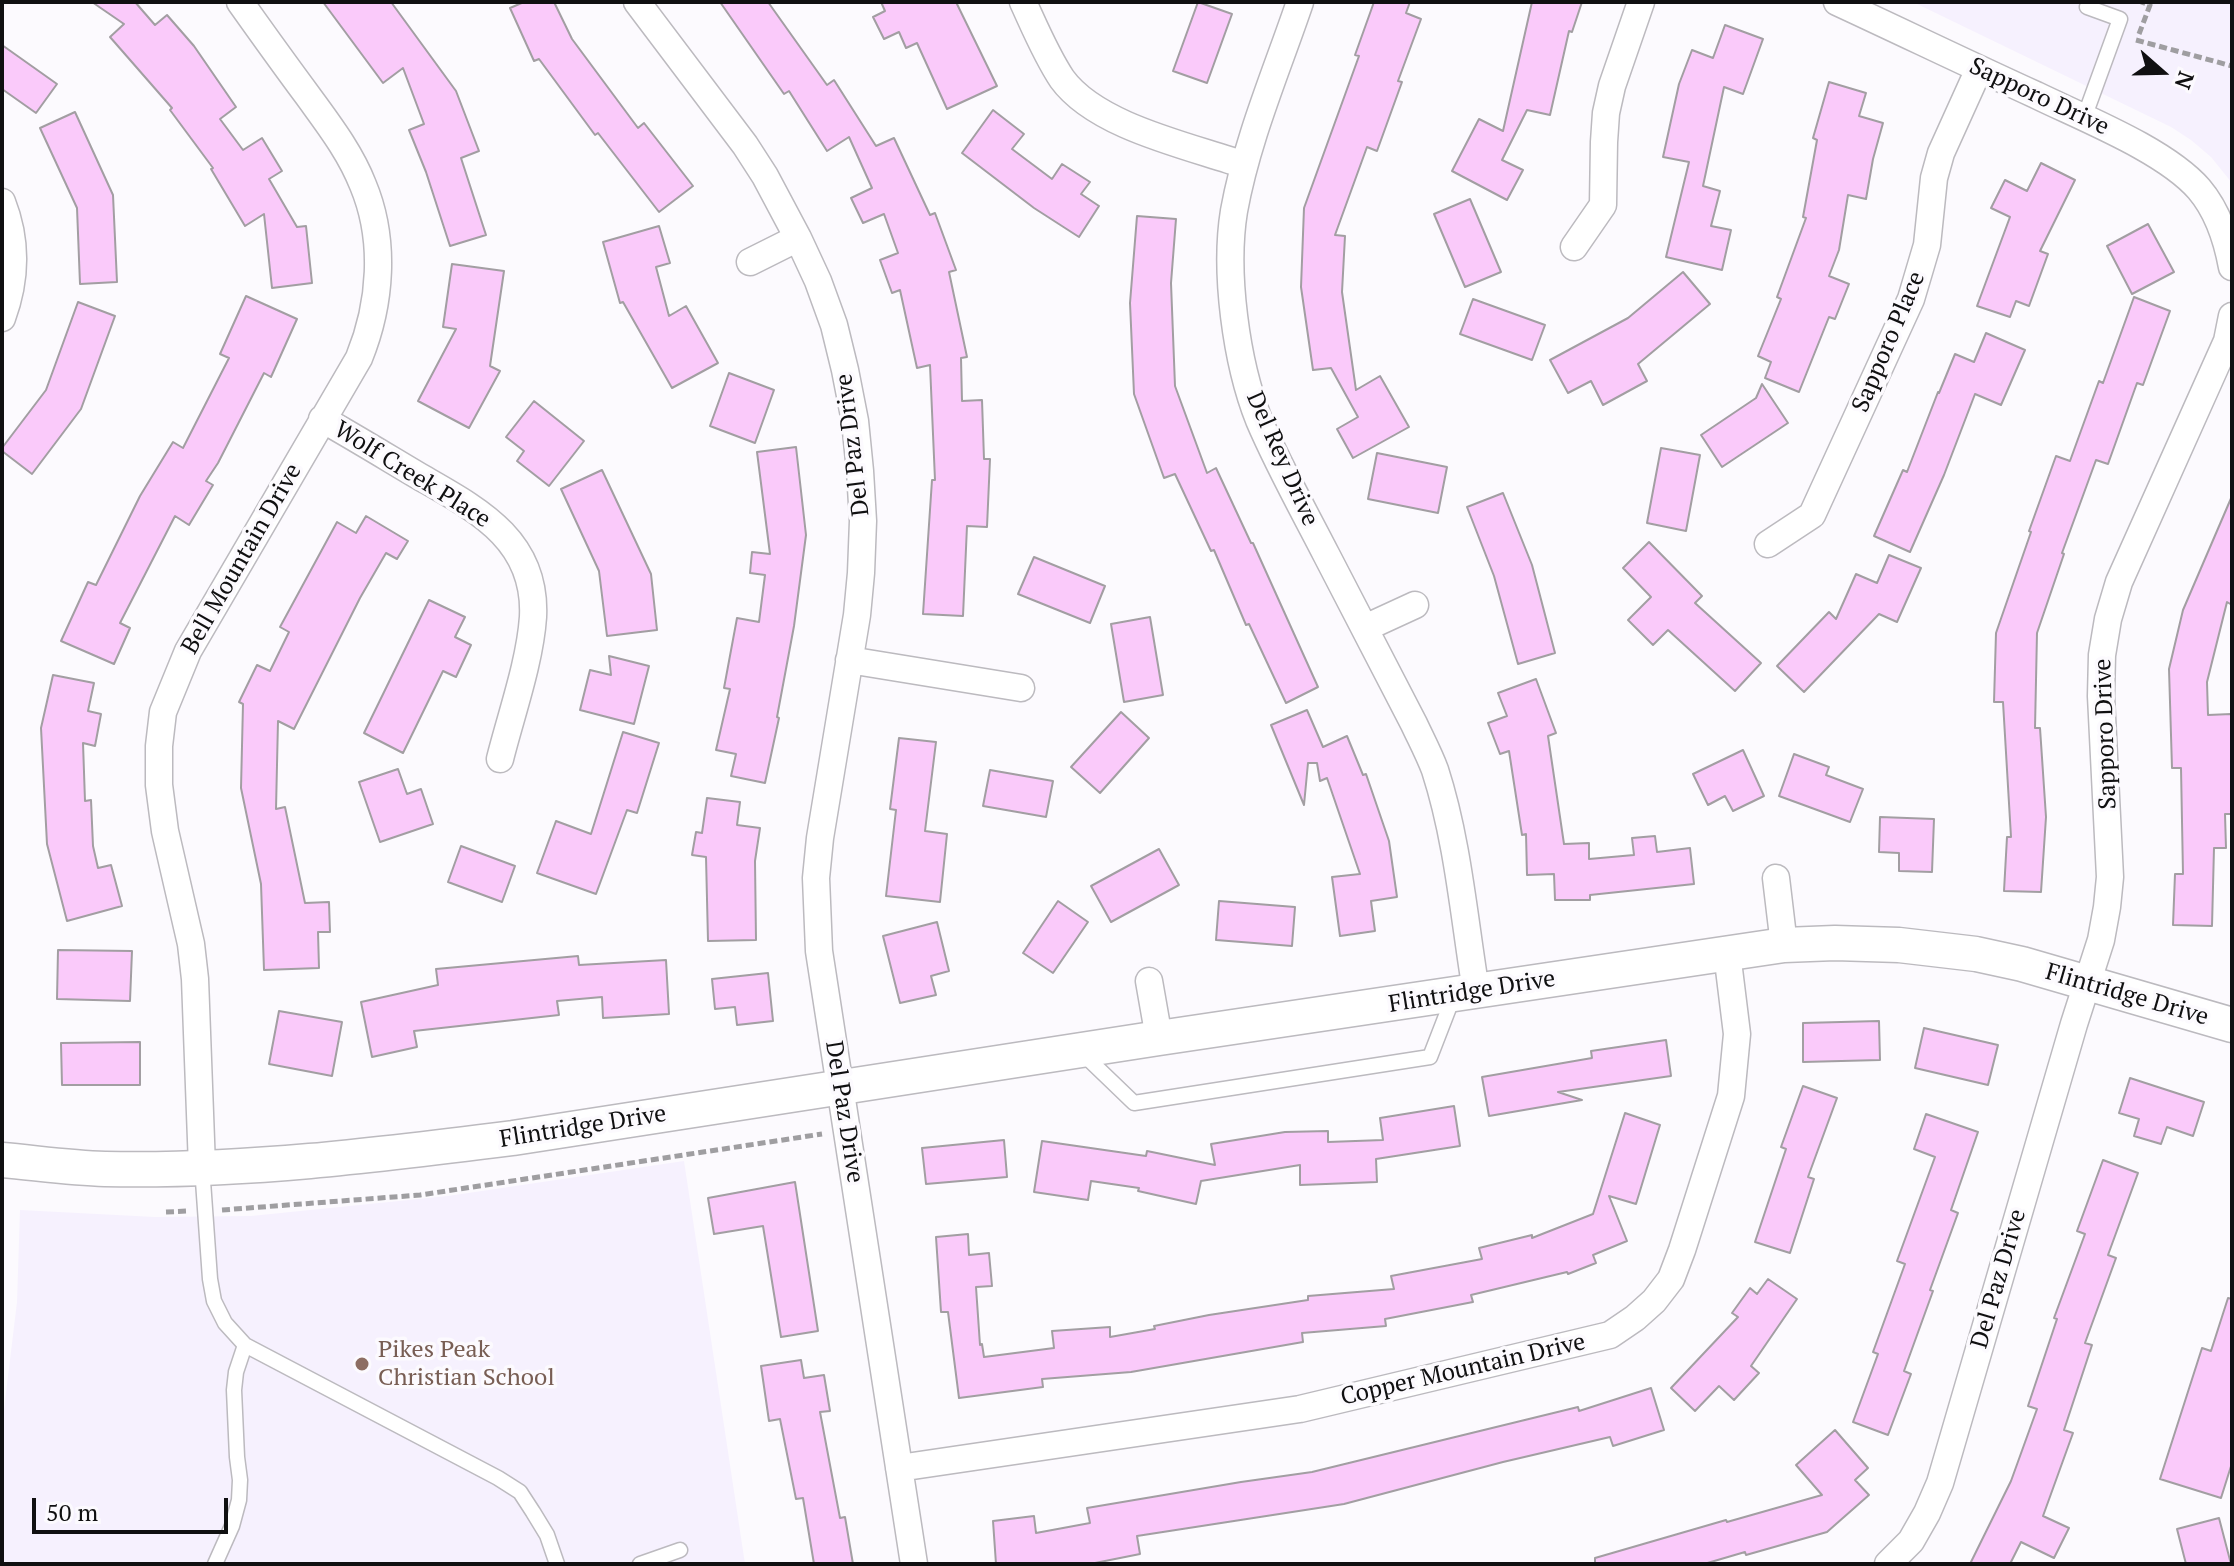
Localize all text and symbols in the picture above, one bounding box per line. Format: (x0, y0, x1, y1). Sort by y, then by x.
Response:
north arrow (2122, 32, 2202, 112)
street label: Sapporo Drive (1964, 52, 2114, 142)
text: N (2169, 68, 2202, 93)
street label: Sapporo Place (1846, 267, 1932, 417)
street label: Del Paz Drive (830, 372, 876, 518)
street label: Del Rey Drive (1240, 387, 1324, 531)
street label: Wolf Creek Place (329, 415, 495, 535)
street label: Bell Mountain Drive (176, 459, 308, 659)
street label: Sapporo Drive (2089, 658, 2123, 810)
street label: Flintridge Drive (2042, 958, 2212, 1032)
street label: Flintridge Drive (1387, 965, 1557, 1019)
street label: Del Paz Drive (819, 1039, 869, 1185)
street label: Flintridge Drive (498, 1100, 668, 1154)
street label: Del Paz Drive (1965, 1206, 2033, 1352)
street label: Copper Mountain Drive (1338, 1328, 1588, 1412)
place label: Pikes Peak Christian School (378, 1336, 555, 1392)
marker: Pikes Peak Christian School (353, 1355, 371, 1373)
scale bar (36, 1482, 232, 1532)
text: 50 m (46, 1496, 98, 1528)

